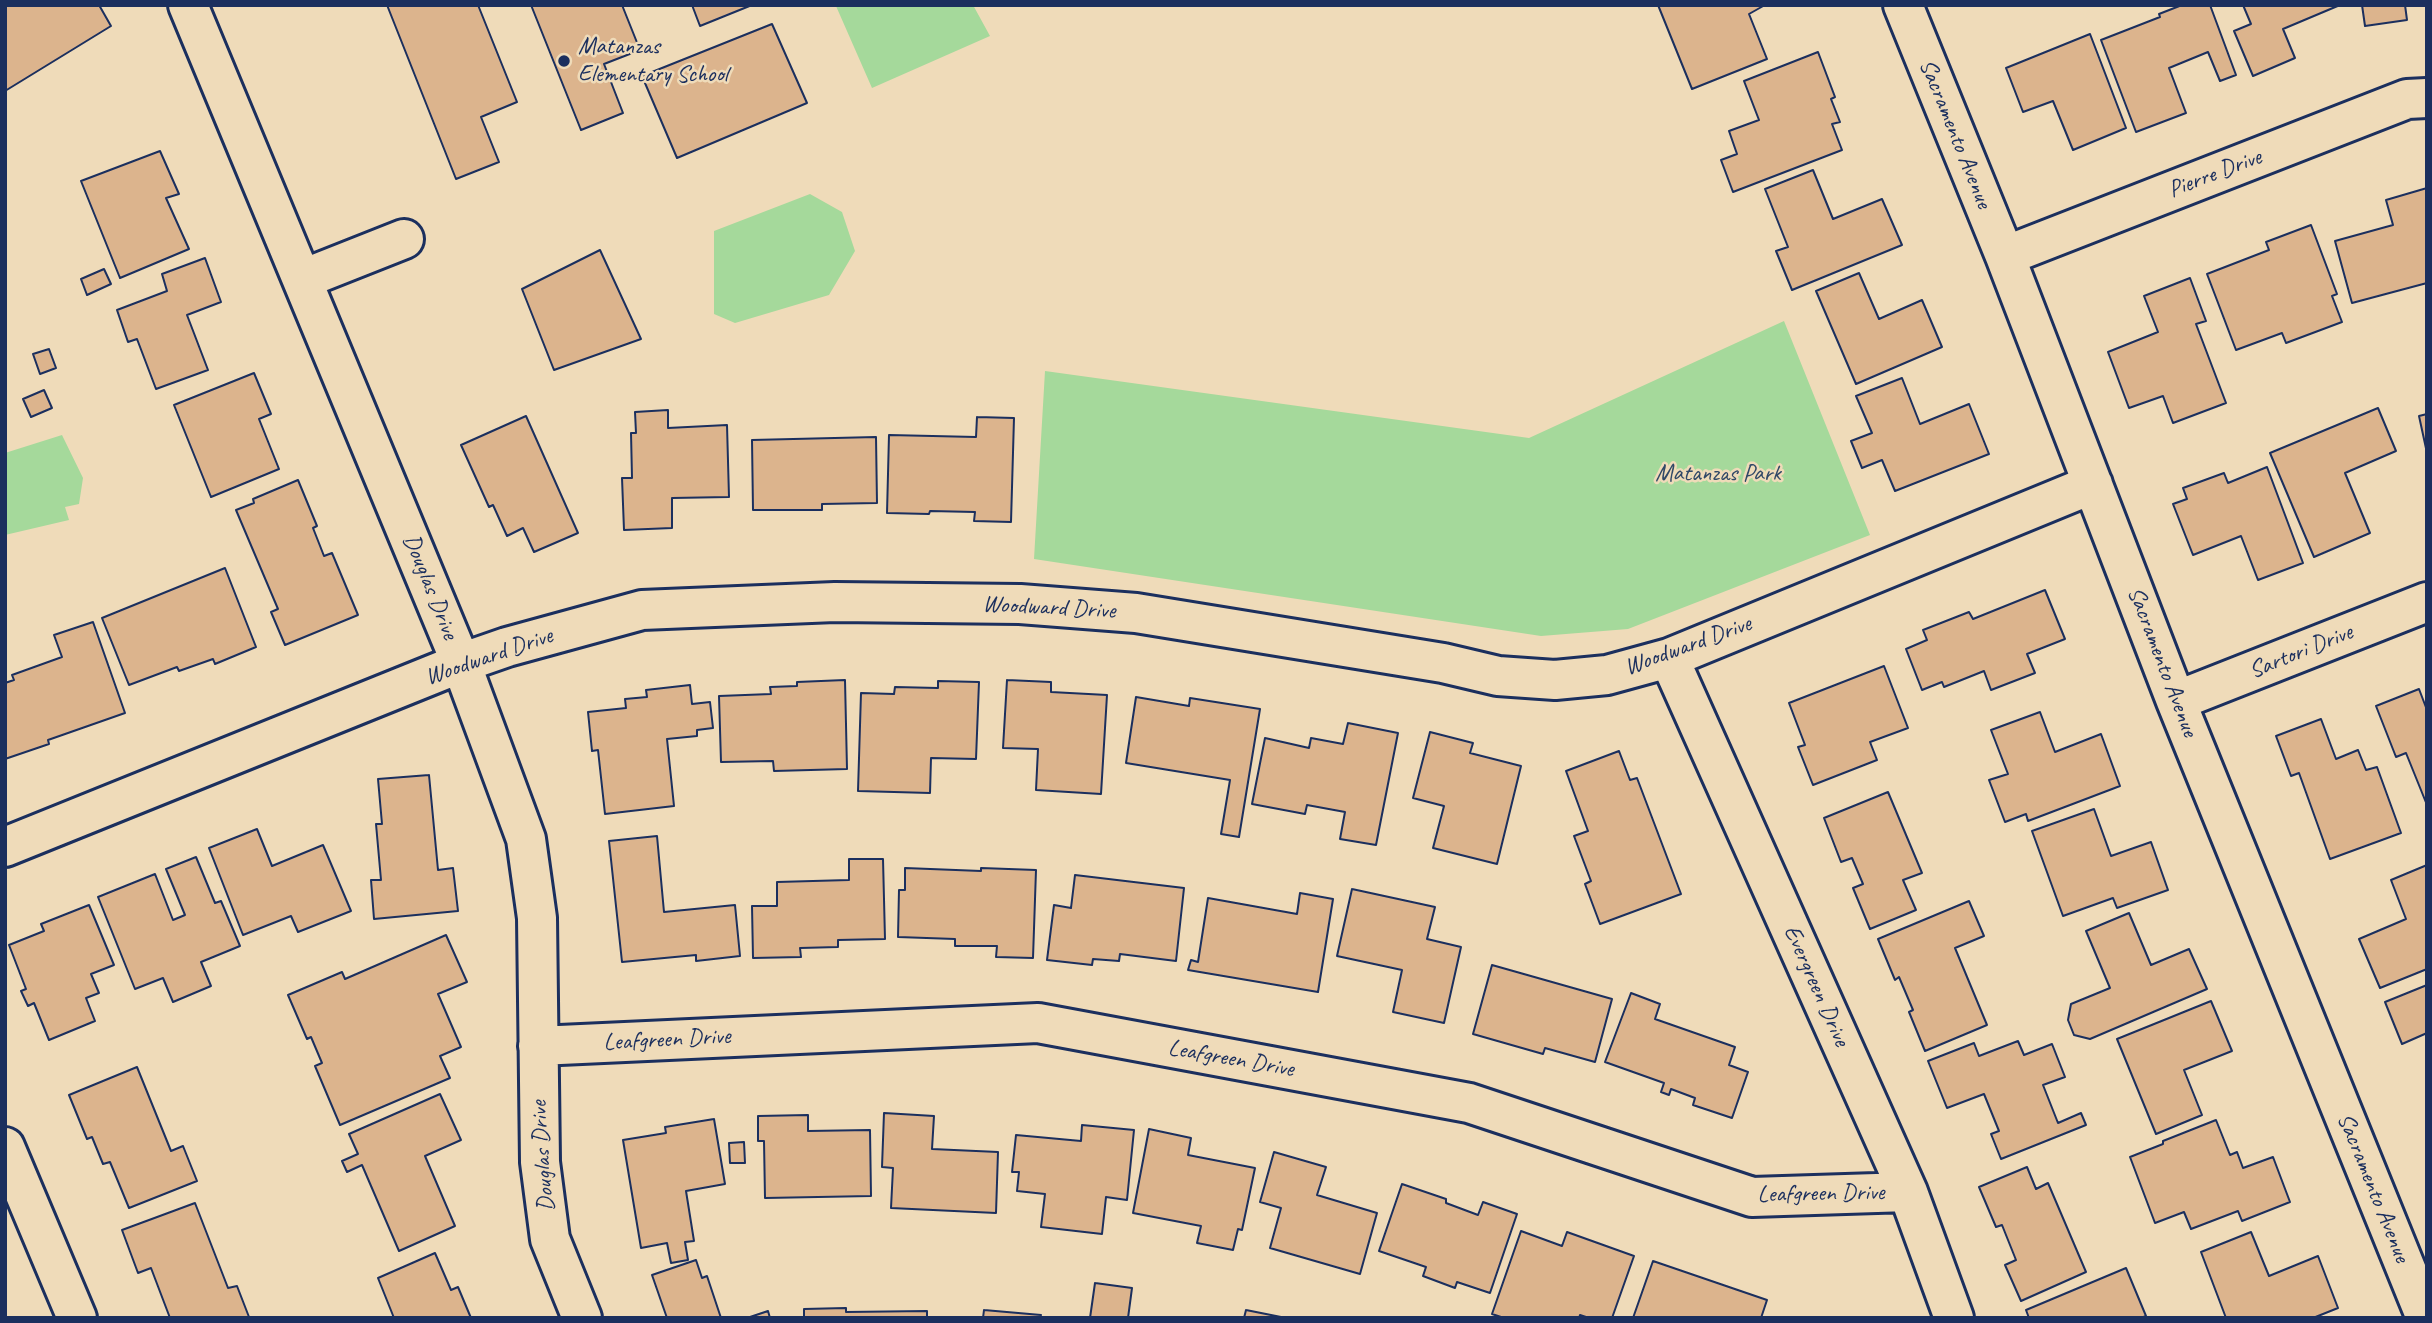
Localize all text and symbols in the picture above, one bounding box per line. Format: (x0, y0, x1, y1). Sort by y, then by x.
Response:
place label: Matanzas Elementary School (578, 33, 728, 89)
marker: Matanzas Elementary School (556, 53, 572, 69)
street label: Sacramento Avenue (1912, 55, 1998, 213)
street label: Pierre Drive (2164, 143, 2266, 205)
park label: Matanzas Park (1655, 460, 1781, 488)
street label: Douglas Drive (396, 530, 464, 644)
street label: Sacramento Avenue (2120, 583, 2204, 741)
street label: Woodward Drive (982, 590, 1116, 626)
street label: Woodward Drive (1621, 610, 1755, 682)
street label: Sartori Drive (2245, 618, 2357, 686)
street label: Woodward Drive (421, 622, 557, 692)
street label: Evergreen Drive (1777, 921, 1855, 1051)
street label: Leafgreen Drive (603, 1022, 731, 1058)
street label: Leafgreen Drive (1166, 1034, 1296, 1084)
street label: Douglas Drive (525, 1100, 561, 1212)
street label: Sacramento Avenue (2330, 1109, 2416, 1267)
street label: Leafgreen Drive (1757, 1178, 1885, 1210)

